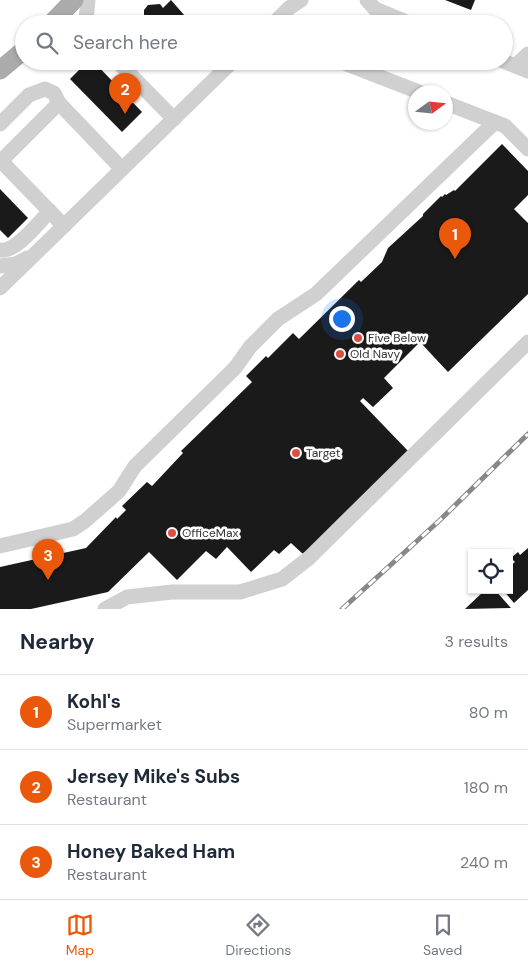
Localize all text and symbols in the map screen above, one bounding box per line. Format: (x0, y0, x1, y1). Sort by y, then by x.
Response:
search box (15, 15, 513, 70)
icon: search (33, 29, 61, 57)
text: Search here (73, 30, 178, 55)
pin: 2 (109, 73, 141, 114)
north arrow (408, 85, 453, 130)
pin: 1 (439, 218, 471, 259)
your location (329, 306, 355, 332)
place label: Five Below (368, 330, 426, 346)
marker: Five Below (352, 332, 364, 344)
place label: Old Navy (350, 346, 401, 362)
marker: Old Navy (334, 348, 346, 360)
place label: Target (306, 445, 341, 461)
marker: Target (290, 447, 302, 459)
place label: OfficeMax (182, 525, 238, 541)
marker: OfficeMax (166, 527, 178, 539)
pin: 3 (32, 539, 64, 580)
map controls (468, 549, 513, 594)
button: locate (468, 549, 513, 594)
text: Nearby (20, 628, 94, 656)
text: 3 results (445, 631, 508, 652)
text: Kohl's (67, 689, 121, 714)
text: 1 (33, 702, 39, 723)
text: 80 m (469, 702, 508, 723)
text: Supermarket (67, 714, 162, 735)
text: Jersey Mike's Subs (67, 764, 240, 789)
text: 2 (31, 777, 41, 798)
text: 180 m (464, 777, 508, 798)
text: Restaurant (67, 789, 147, 810)
text: Honey Baked Ham (67, 839, 235, 864)
text: 3 (31, 852, 41, 873)
text: 240 m (460, 852, 508, 873)
text: Restaurant (67, 864, 147, 885)
tab: Map (66, 911, 94, 959)
tab: Directions (226, 911, 291, 959)
tab: Saved (423, 911, 462, 959)

